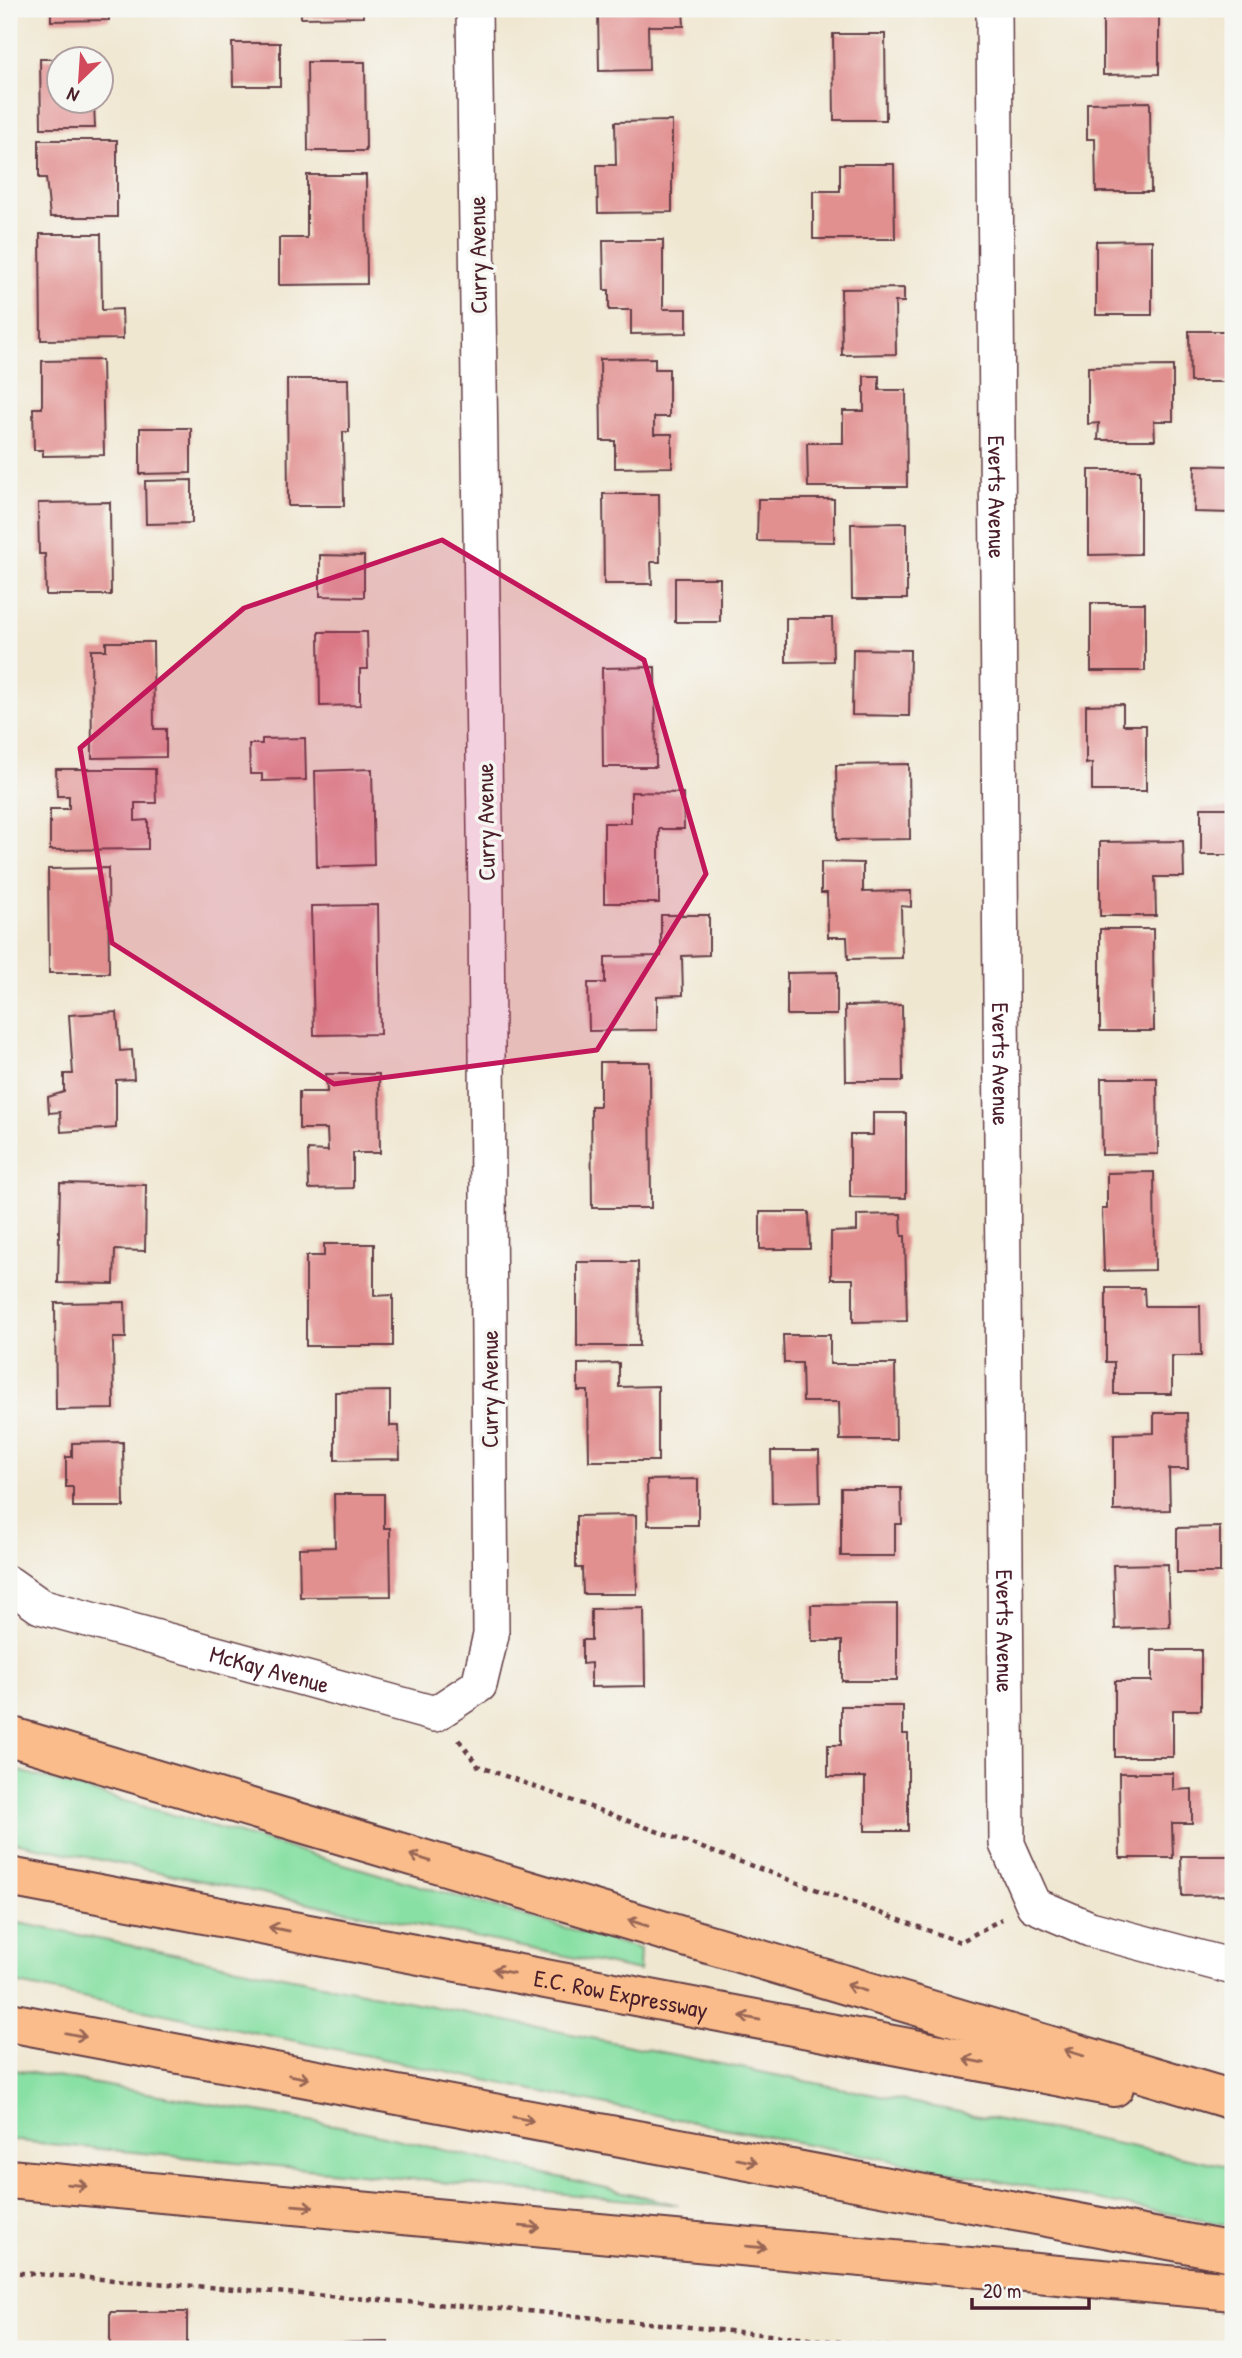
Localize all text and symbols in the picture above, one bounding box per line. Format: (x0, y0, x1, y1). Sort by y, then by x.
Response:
north arrow (46, 46, 116, 116)
text: N (63, 81, 83, 109)
street label: Curry Avenue (460, 195, 494, 314)
street label: Everts Avenue (981, 435, 1014, 559)
street label: Curry Avenue (468, 762, 502, 881)
street label: Everts Avenue (985, 1002, 1018, 1126)
street label: Curry Avenue (473, 1330, 505, 1448)
street label: Everts Avenue (989, 1569, 1022, 1693)
street label: McKay Avenue (206, 1637, 333, 1700)
one-way arrow (409, 1850, 431, 1863)
one-way arrow (627, 1915, 649, 1928)
one-way arrow (268, 1921, 291, 1935)
street label: E.C. Row Expressway (531, 1961, 711, 2026)
one-way arrow (492, 1964, 515, 1977)
one-way arrow (845, 1980, 867, 1993)
one-way arrow (739, 2011, 762, 2024)
one-way arrow (64, 2028, 87, 2042)
one-way arrow (1063, 2045, 1085, 2058)
one-way arrow (963, 2053, 986, 2067)
one-way arrow (287, 2070, 310, 2084)
one-way arrow (511, 2112, 534, 2126)
one-way arrow (735, 2154, 758, 2168)
one-way arrow (65, 2179, 88, 2192)
one-way arrow (291, 2200, 314, 2213)
one-way arrow (518, 2220, 541, 2233)
one-way arrow (745, 2241, 767, 2254)
scale bar (972, 2267, 1090, 2311)
text: 20 m (983, 2276, 1021, 2305)

